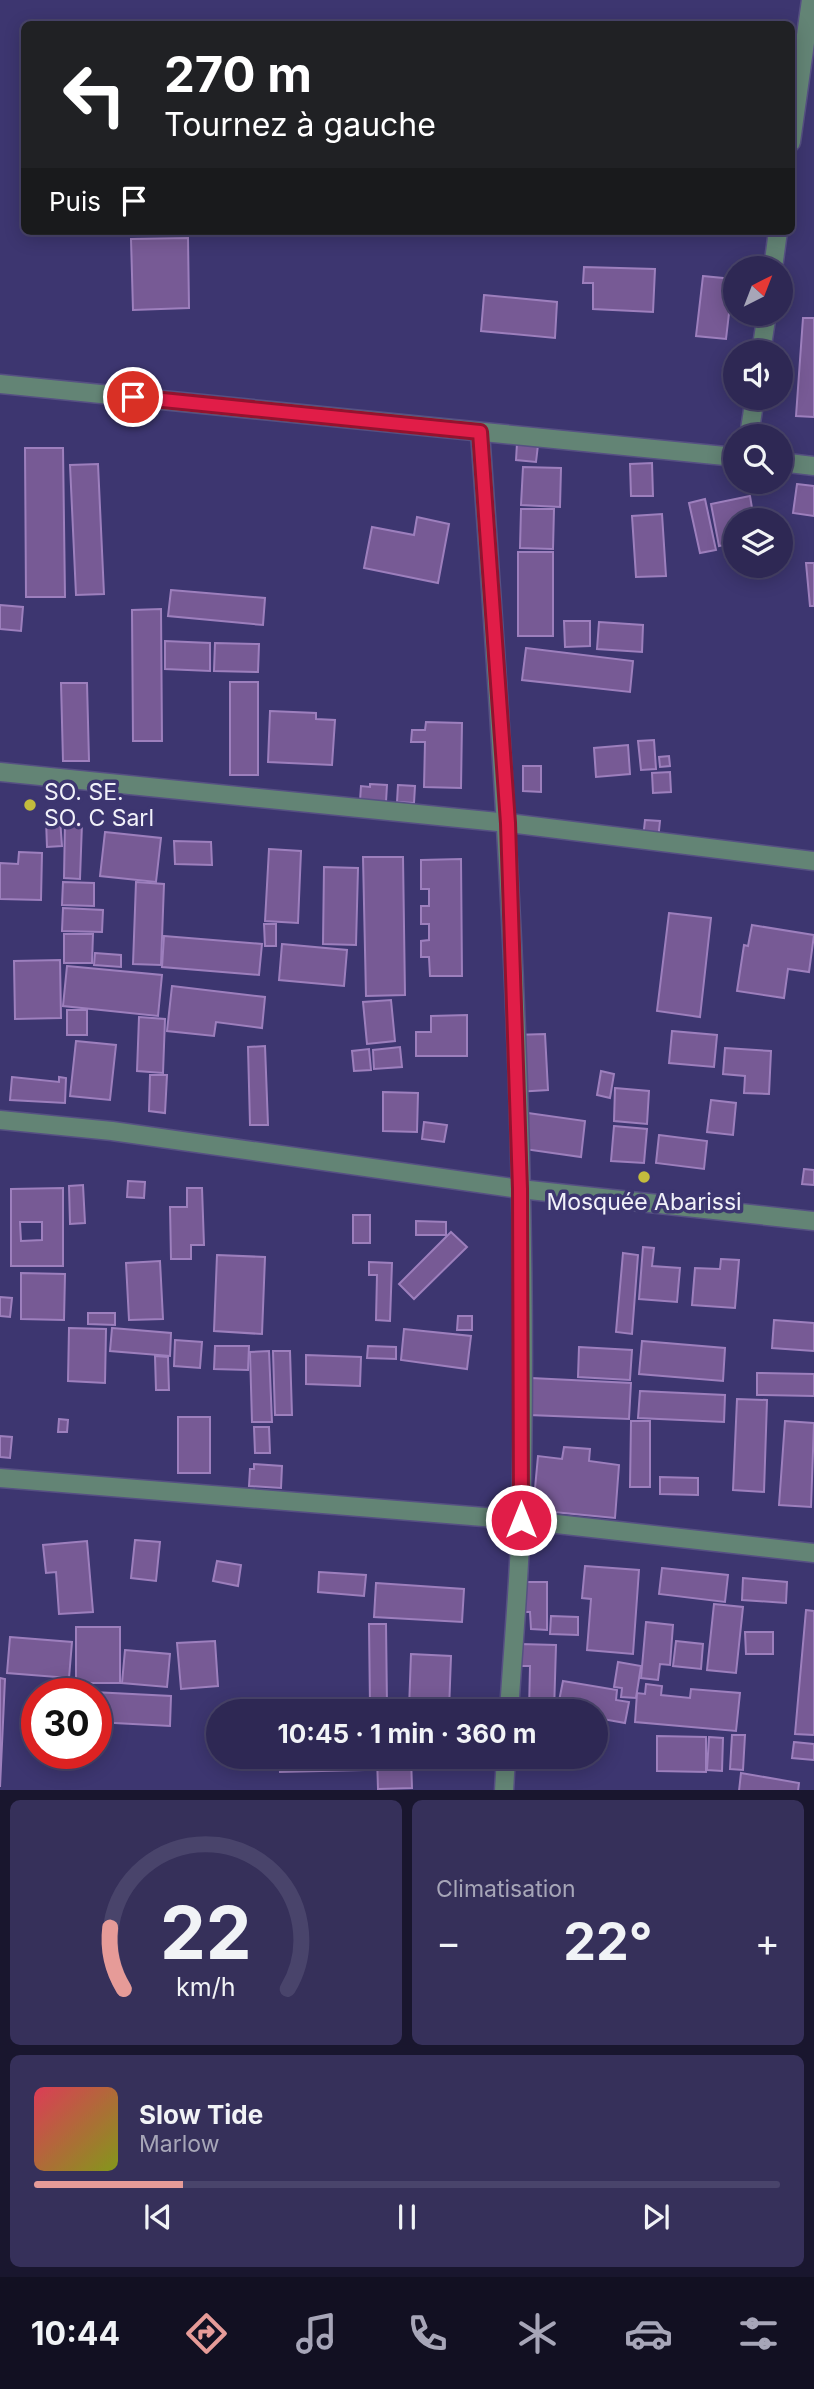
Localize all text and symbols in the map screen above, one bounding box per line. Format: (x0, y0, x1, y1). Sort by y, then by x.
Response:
text: 270 m (164, 45, 312, 104)
icon: left (49, 49, 140, 140)
text: Tournez à gauche (164, 105, 436, 144)
icon: arrive (115, 182, 153, 220)
text: Puis (49, 186, 101, 217)
north arrow (723, 256, 793, 326)
map controls (723, 256, 793, 578)
button: sound (723, 340, 793, 410)
pin (103, 367, 163, 427)
icon: arrive (114, 378, 152, 416)
button: search (723, 424, 793, 494)
button: layers (723, 508, 793, 578)
place label: SO. SE. SO. C Sarl (44, 778, 154, 832)
marker: SO. SE. SO. C Sarl (22, 797, 38, 813)
marker: Mosquée Abarissi (636, 1169, 652, 1185)
place label: Mosquée Abarissi (546, 1188, 742, 1216)
position arrow (484, 1483, 558, 1557)
speed limit sign: 30 (21, 1678, 112, 1769)
text: 10:45 · 1 min · 360 m (277, 1718, 537, 1749)
text: Climatisation (436, 1875, 576, 1903)
text: 22 (160, 1888, 252, 1977)
text: 22° (563, 1910, 653, 1973)
text: − (436, 1919, 461, 1965)
text: + (755, 1919, 780, 1965)
text: km/h (176, 1971, 236, 2001)
text: Slow Tide (139, 2099, 263, 2130)
text: Marlow (139, 2130, 219, 2158)
icon: previous (139, 2198, 177, 2236)
icon: pause (388, 2198, 426, 2236)
icon: next (637, 2198, 675, 2236)
icon: directions (182, 2309, 231, 2358)
icon: music (292, 2309, 341, 2358)
icon: phone (403, 2309, 452, 2358)
icon: climate (513, 2309, 562, 2358)
icon: car (624, 2309, 673, 2358)
icon: filters (734, 2309, 783, 2358)
text: 10:44 (31, 2314, 120, 2353)

